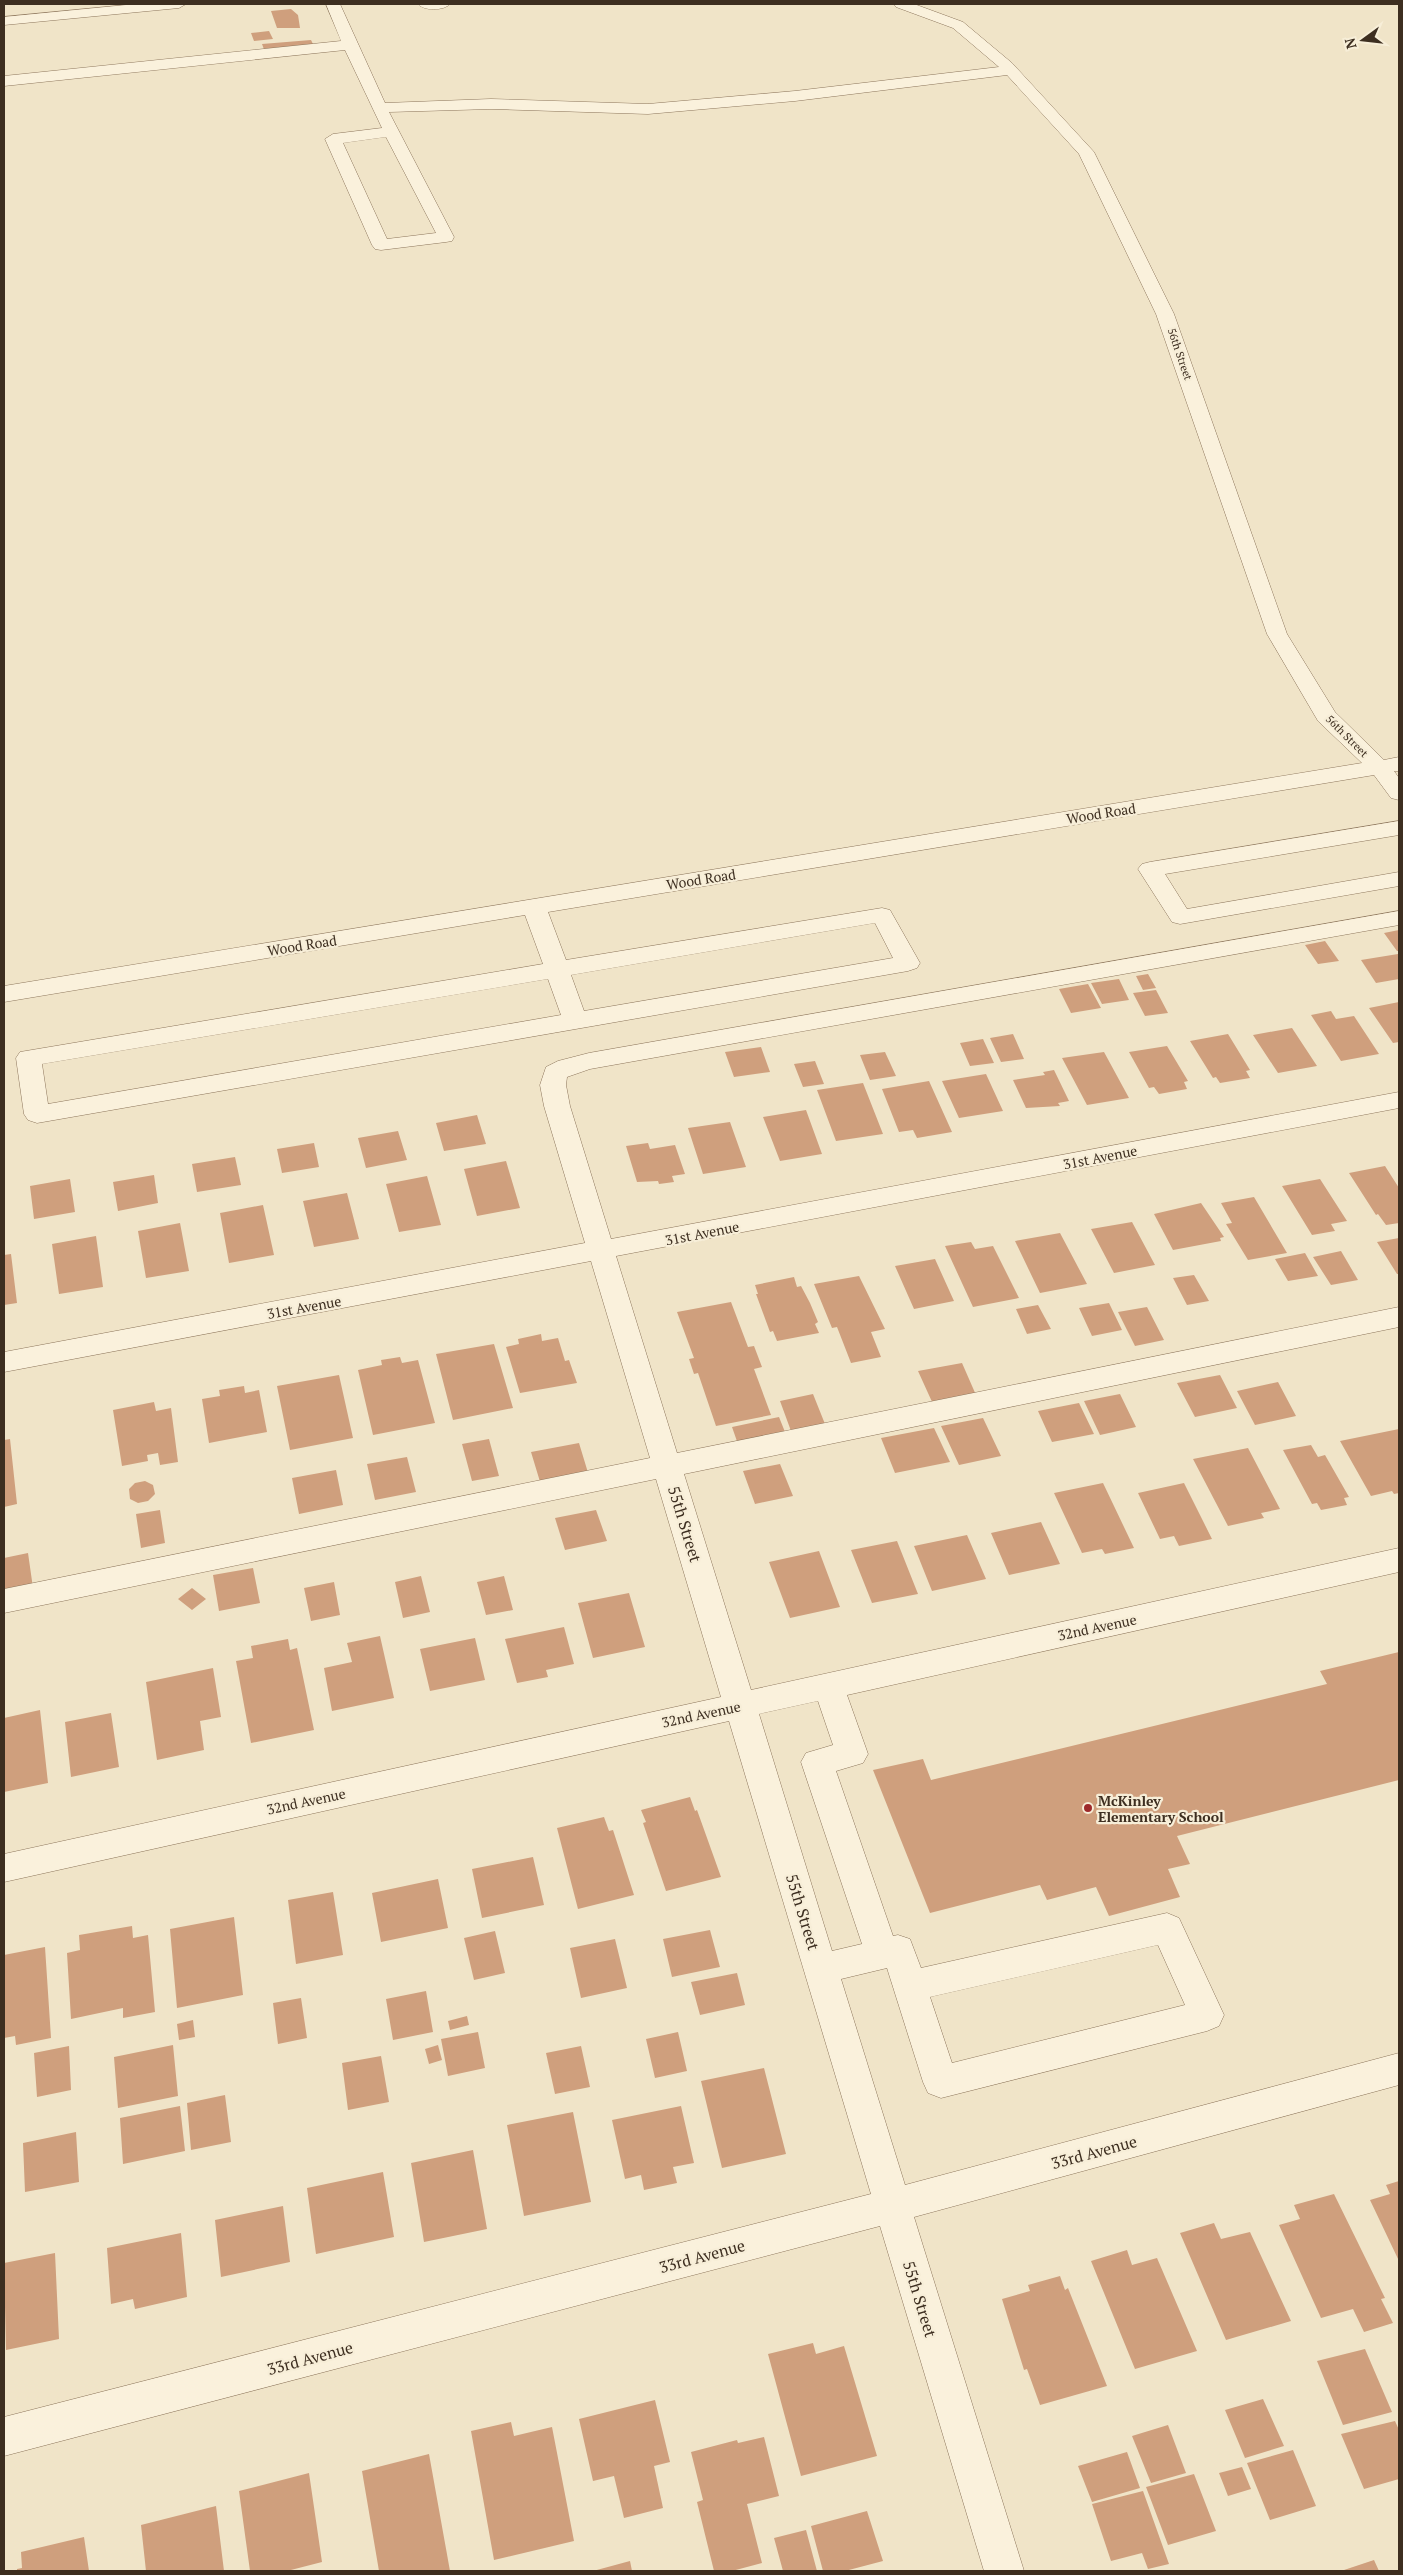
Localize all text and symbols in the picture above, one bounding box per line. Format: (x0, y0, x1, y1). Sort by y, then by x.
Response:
north arrow (1338, 15, 1388, 65)
text: N (1339, 36, 1361, 51)
street label: 56th Street (1165, 326, 1195, 382)
street label: 56th Street (1323, 712, 1371, 760)
street label: Wood Road (1065, 798, 1137, 828)
street label: Wood Road (665, 864, 737, 894)
street label: Wood Road (266, 930, 338, 960)
street label: 31st Avenue (1061, 1141, 1139, 1173)
street label: 31st Avenue (663, 1217, 741, 1249)
street label: 31st Avenue (265, 1291, 343, 1323)
street label: 55th Street (663, 1483, 707, 1565)
street label: 32nd Avenue (1056, 1609, 1138, 1645)
street label: 32nd Avenue (660, 1696, 742, 1732)
street label: 32nd Avenue (265, 1783, 347, 1819)
place label: McKinley Elementary School (1098, 1791, 1224, 1826)
marker: McKinley Elementary School (1082, 1802, 1094, 1814)
street label: 55th Street (781, 1871, 825, 1953)
street label: 33rd Avenue (1049, 2130, 1139, 2174)
street label: 33rd Avenue (657, 2234, 747, 2278)
street label: 55th Street (898, 2258, 942, 2340)
street label: 33rd Avenue (265, 2336, 355, 2380)

